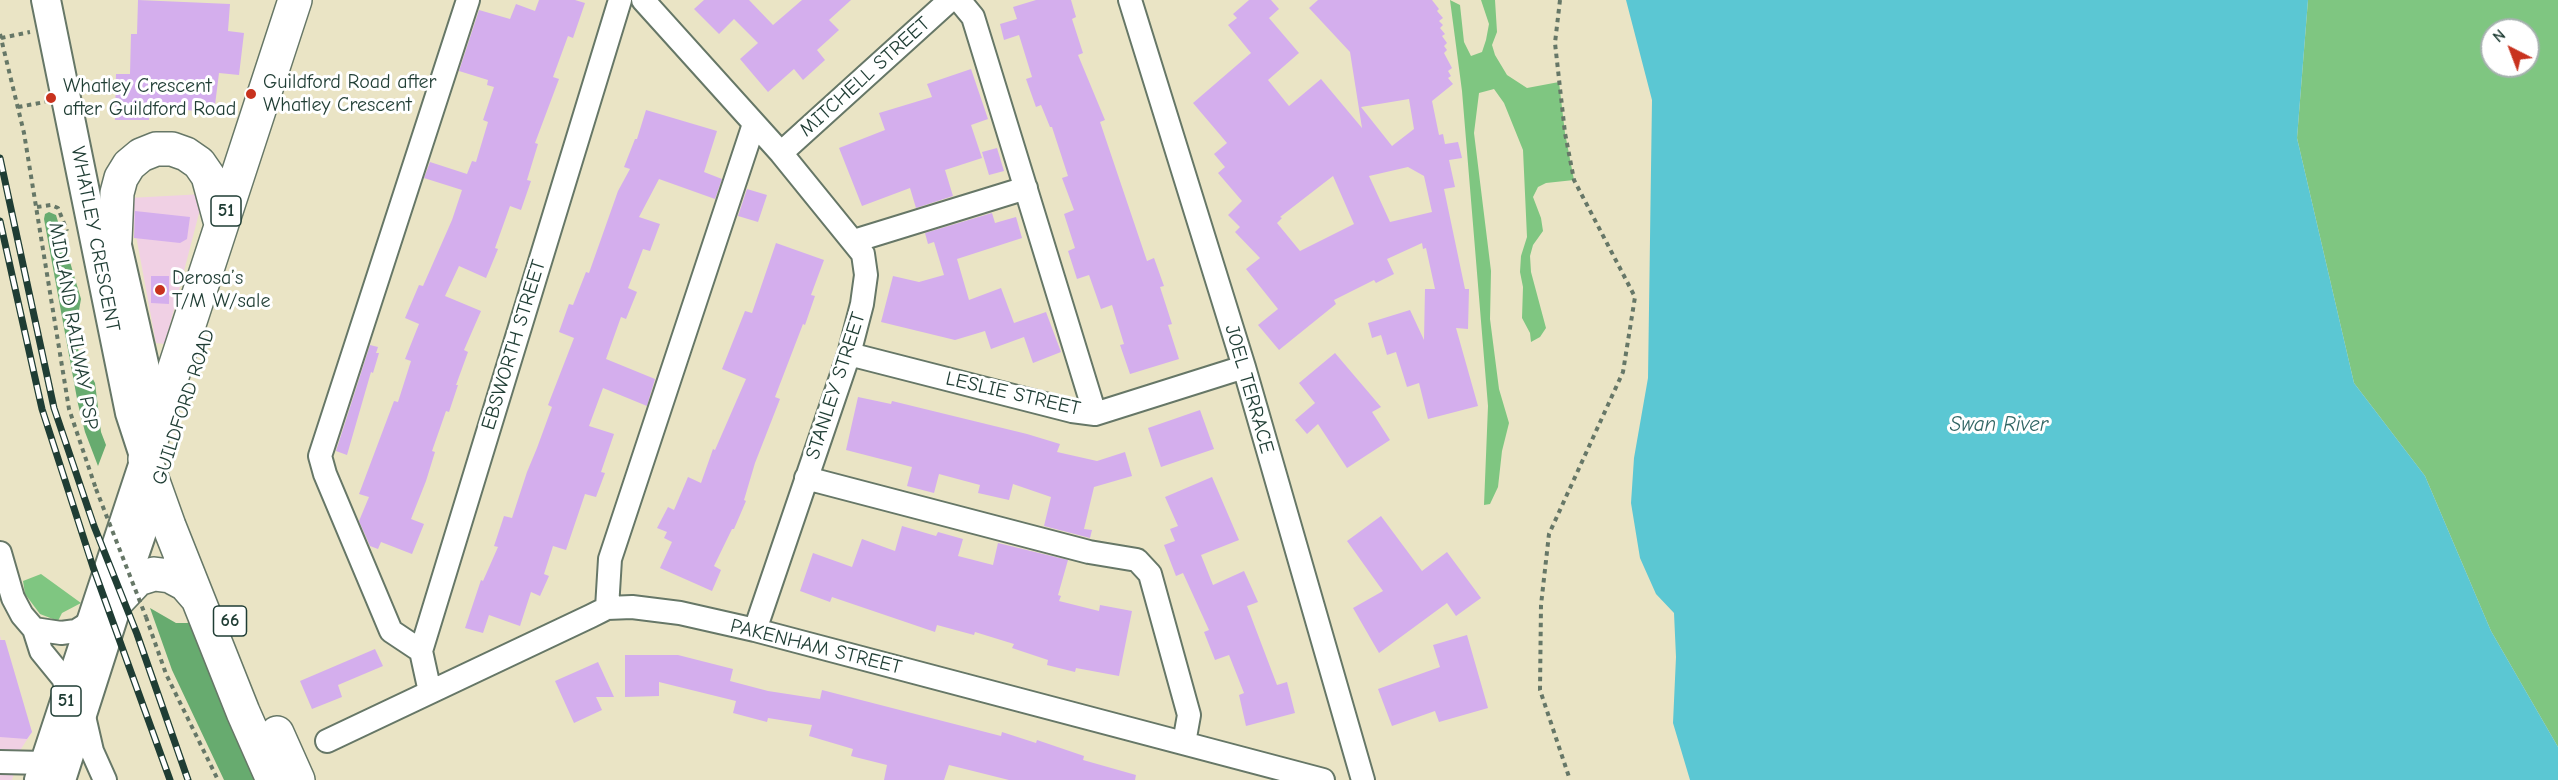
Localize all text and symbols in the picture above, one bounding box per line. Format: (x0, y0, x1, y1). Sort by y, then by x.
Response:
street label: MITCHELL STREET (795, 12, 935, 142)
north arrow (2480, 18, 2540, 78)
text: N (2489, 26, 2509, 46)
place label: Guildford Road after Whatley Crescent (263, 70, 436, 117)
place label: Whatley Crescent after Guildford Road (63, 74, 236, 121)
marker: Guildford Road after Whatley Crescent (244, 87, 258, 101)
marker: Whatley Crescent after Guildford Road (44, 91, 58, 105)
street label: WHATLEY CRESCENT (65, 144, 125, 334)
road number: 51 (211, 196, 241, 226)
street label: MIDLAND RAILWAY PSP (43, 220, 103, 432)
street label: EBSWORTH STREET (477, 257, 551, 433)
place label: Derosa’s T/M W/sale (172, 266, 270, 313)
marker: Derosa’s T/M W/sale (153, 283, 167, 297)
street label: STANLEY STREET (801, 309, 871, 463)
street label: JOEL TERRACE (1219, 322, 1279, 456)
street label: GUILDFORD ROAD (147, 326, 221, 488)
street label: LESLIE STREET (943, 367, 1083, 421)
water label: Swan River (1950, 412, 2048, 438)
road number: 66 (214, 606, 246, 636)
street label: PAKENHAM STREET (728, 614, 904, 680)
road number: 51 (51, 686, 81, 716)

